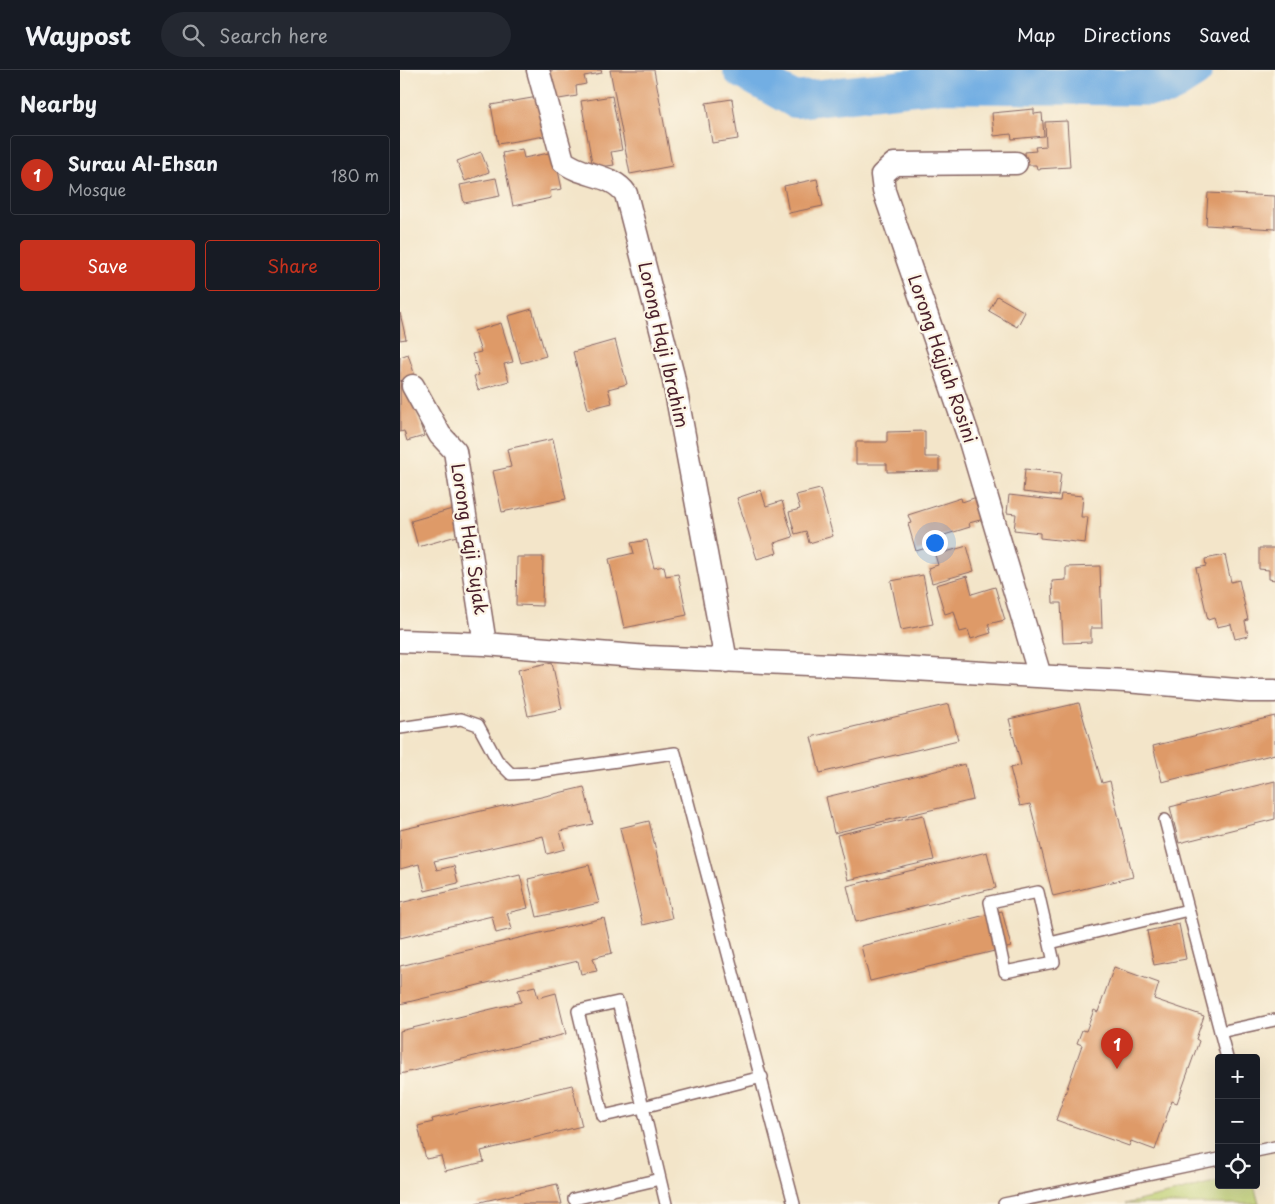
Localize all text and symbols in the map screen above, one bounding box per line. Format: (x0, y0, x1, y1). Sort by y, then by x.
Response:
search box (161, 12, 511, 57)
text: Waypost (25, 17, 131, 53)
icon: search (179, 21, 207, 49)
text: Search here (219, 21, 328, 49)
text: Map (1017, 21, 1055, 48)
text: Directions (1083, 21, 1171, 48)
text: Saved (1199, 21, 1250, 48)
text: Nearby (20, 87, 97, 119)
text: Surau Al-Ehsan (68, 149, 218, 177)
text: 1 (33, 163, 41, 187)
text: 180 m (331, 163, 379, 187)
text: Mosque (68, 177, 126, 201)
button: Save (20, 240, 195, 291)
button: Share (205, 240, 380, 291)
street label: Lorong Haji Ibrahim (632, 259, 697, 430)
street label: Lorong Hajjah Rosini (902, 271, 985, 446)
street label: Lorong Haji Sujak (445, 461, 496, 616)
your location (922, 530, 948, 556)
pin: 1 (1101, 1028, 1133, 1069)
map controls (1215, 1054, 1260, 1189)
button: + (1215, 1054, 1260, 1099)
button: − (1215, 1099, 1260, 1144)
button: locate (1215, 1144, 1260, 1189)

